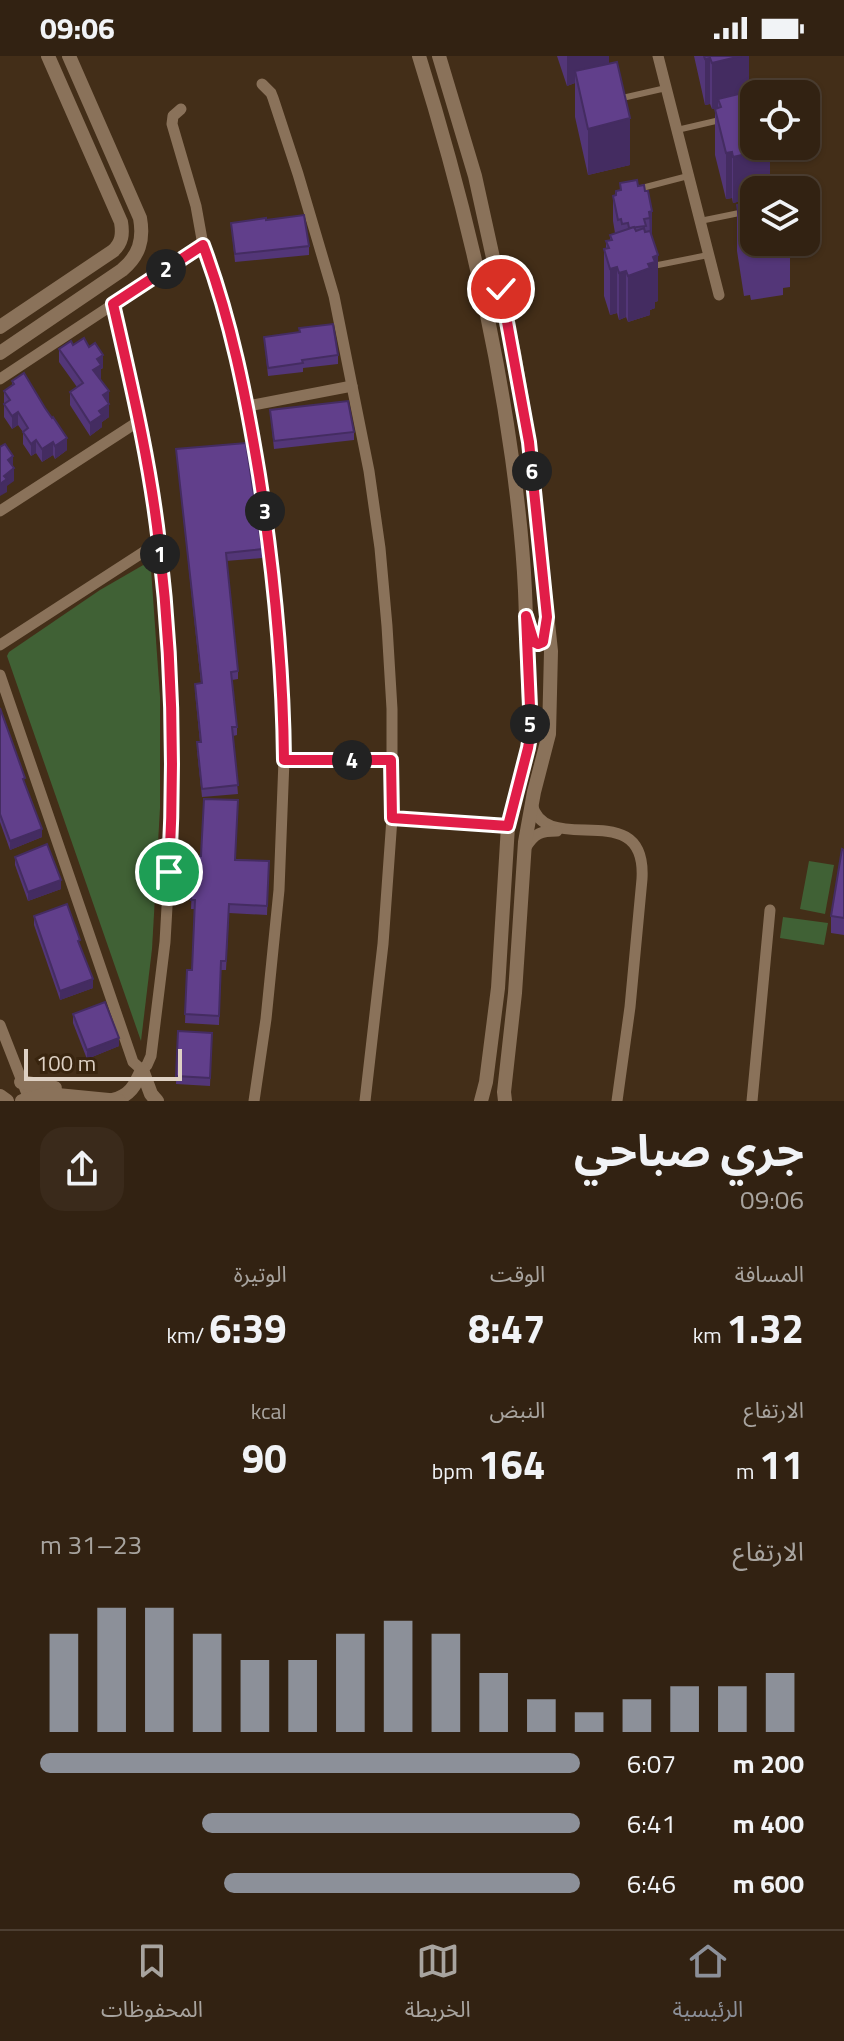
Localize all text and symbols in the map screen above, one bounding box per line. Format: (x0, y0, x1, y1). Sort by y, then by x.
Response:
text: 09:06 (40, 5, 115, 51)
map controls (740, 80, 820, 256)
button: locate (740, 80, 820, 160)
button: layers (740, 176, 820, 256)
pin: 2 (146, 249, 186, 289)
text: 2 (160, 252, 172, 286)
pin (467, 255, 535, 323)
icon: check (479, 267, 523, 311)
pin: 6 (512, 451, 552, 491)
text: 6 (526, 454, 538, 488)
pin: 3 (245, 491, 285, 531)
text: 3 (259, 494, 271, 528)
pin: 1 (140, 534, 180, 574)
text: 1 (154, 537, 166, 571)
pin: 5 (510, 704, 550, 744)
text: 5 (524, 707, 536, 741)
pin: 4 (332, 740, 372, 780)
text: 4 (346, 743, 358, 777)
pin (135, 838, 203, 906)
icon: arrive (147, 850, 191, 894)
scale bar (24, 1045, 182, 1081)
text: 100 m (36, 1046, 96, 1080)
text: جري صباحي (574, 1116, 804, 1183)
button: share (40, 1127, 124, 1211)
text: 09:06 (740, 1180, 804, 1219)
text: الوتيرة (234, 1257, 287, 1291)
text: الوقت (490, 1257, 545, 1291)
text: المسافة (735, 1257, 804, 1291)
text: 6:39 (209, 1298, 287, 1359)
text: 8:47 (468, 1298, 545, 1359)
text: 1.32 (727, 1298, 804, 1359)
text: /km (166, 1318, 209, 1352)
text: km (693, 1318, 727, 1352)
text: النبض (490, 1393, 545, 1427)
text: الارتفاع (744, 1393, 804, 1427)
text: kcal (251, 1394, 287, 1428)
text: 90 (242, 1428, 287, 1489)
text: 164 (478, 1434, 545, 1495)
text: 11 (759, 1434, 804, 1495)
text: bpm (432, 1454, 478, 1488)
text: m (736, 1454, 759, 1488)
text: 23–31 m (40, 1525, 142, 1564)
text: الارتفاع (733, 1532, 804, 1571)
text: 6:07 (627, 1744, 676, 1783)
text: 200 m (733, 1744, 804, 1783)
text: 6:41 (627, 1804, 676, 1843)
text: 400 m (733, 1804, 804, 1843)
text: 6:46 (627, 1864, 676, 1903)
text: 600 m (733, 1864, 804, 1903)
tab: المحفوظات (101, 1939, 203, 2033)
tab: الخريطة (405, 1939, 471, 2033)
tab: الرئيسية (672, 1939, 743, 2033)

